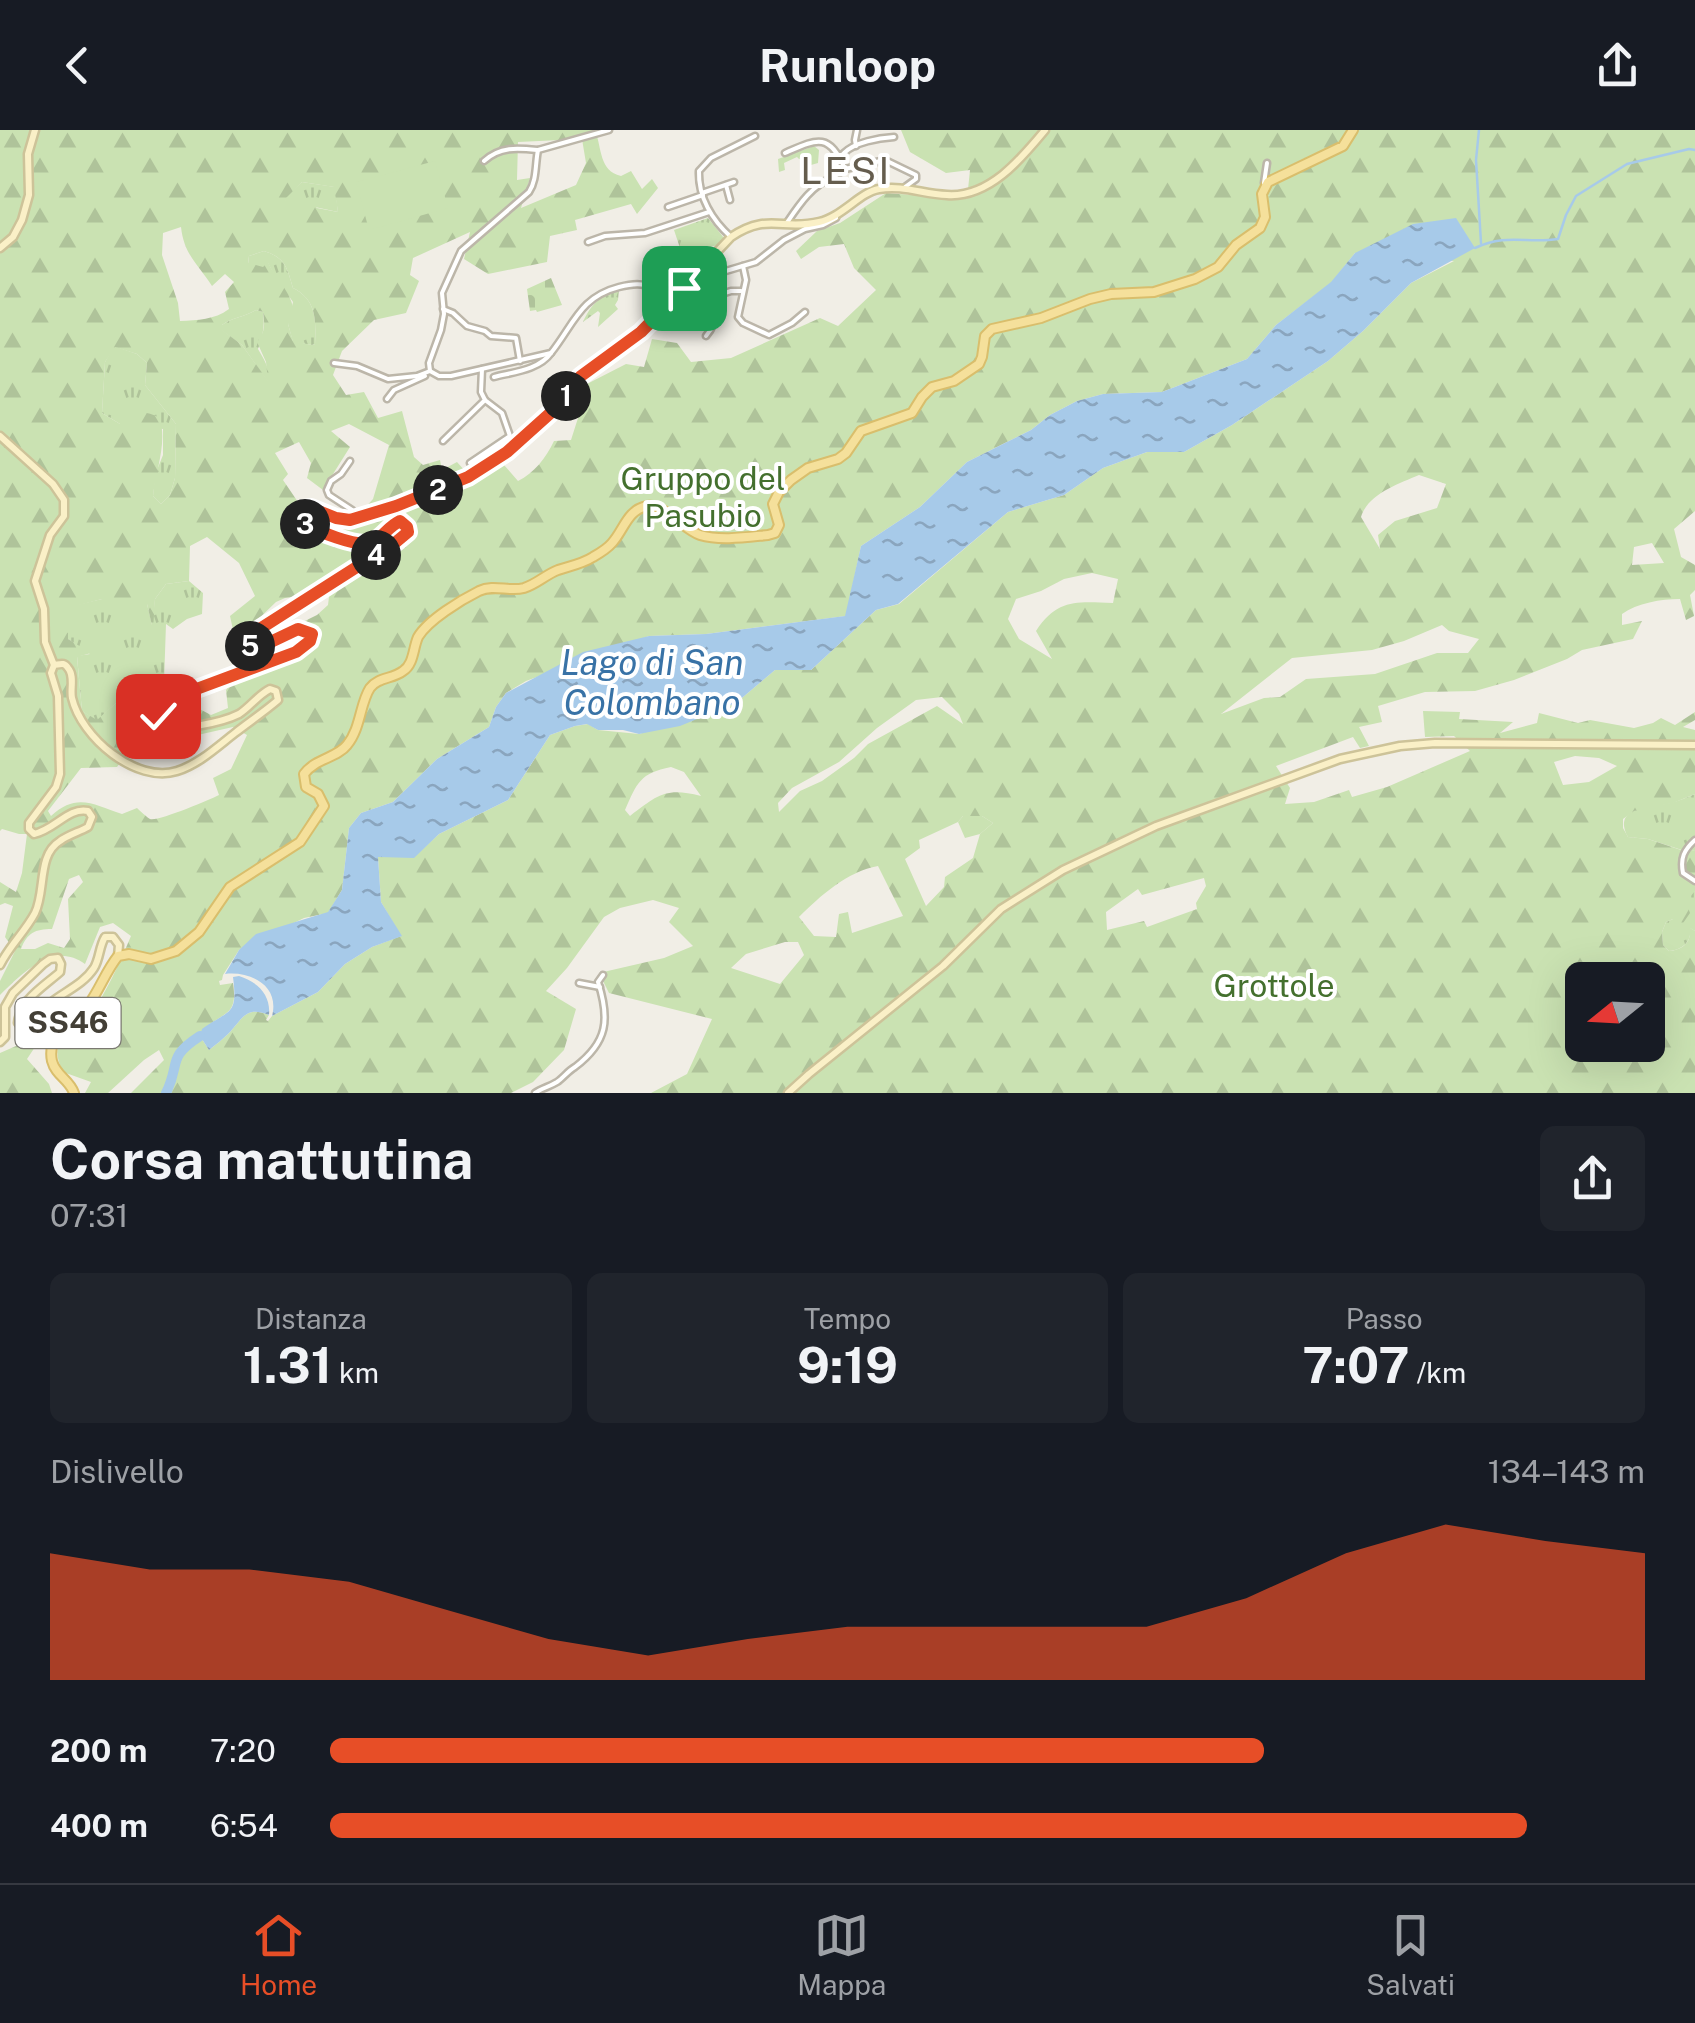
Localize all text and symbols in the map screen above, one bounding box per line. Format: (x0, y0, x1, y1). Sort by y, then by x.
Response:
icon: back (50, 38, 105, 93)
icon: share (1590, 38, 1645, 93)
text: Runloop (759, 39, 936, 92)
district label: LESI (800, 148, 892, 193)
pin (642, 246, 727, 331)
icon: arrive (657, 261, 712, 316)
pin: 1 (541, 371, 591, 421)
text: 1 (560, 379, 572, 412)
park label: Gruppo del Pasubio (620, 460, 786, 534)
pin: 2 (413, 465, 463, 515)
text: 2 (429, 473, 447, 506)
pin: 3 (280, 499, 330, 549)
text: 3 (296, 507, 314, 540)
pin: 4 (351, 530, 401, 580)
text: 4 (367, 538, 385, 571)
pin: 5 (225, 621, 275, 671)
text: 5 (241, 629, 259, 662)
water label: Lago di San Colombano (560, 642, 744, 723)
pin (116, 674, 201, 759)
icon: check (131, 689, 186, 744)
north arrow (1565, 962, 1665, 1062)
map controls (1565, 962, 1665, 1062)
park label: Grottole (1213, 967, 1335, 1004)
road number: SS46 (15, 998, 120, 1048)
button: share (1540, 1126, 1645, 1231)
text: Corsa mattutina (50, 1127, 474, 1191)
text: 07:31 (50, 1197, 129, 1234)
text: Distanza (255, 1302, 367, 1335)
text: Tempo (804, 1302, 891, 1335)
text: Passo (1346, 1302, 1423, 1335)
text: 1.31 (243, 1335, 332, 1394)
text: 9:19 (797, 1335, 898, 1394)
text: 7:07 (1302, 1335, 1410, 1394)
text: km (332, 1356, 379, 1389)
text: /km (1410, 1356, 1466, 1389)
text: Dislivello (50, 1453, 184, 1490)
text: 134–143 m (1488, 1453, 1645, 1490)
text: 200 m (50, 1732, 147, 1769)
text: 7:20 (210, 1732, 276, 1769)
text: 400 m (50, 1807, 148, 1844)
text: 6:54 (210, 1807, 278, 1844)
tab: Home (240, 1908, 317, 2001)
tab: Mappa (797, 1908, 886, 2001)
tab: Salvati (1366, 1908, 1455, 2001)

